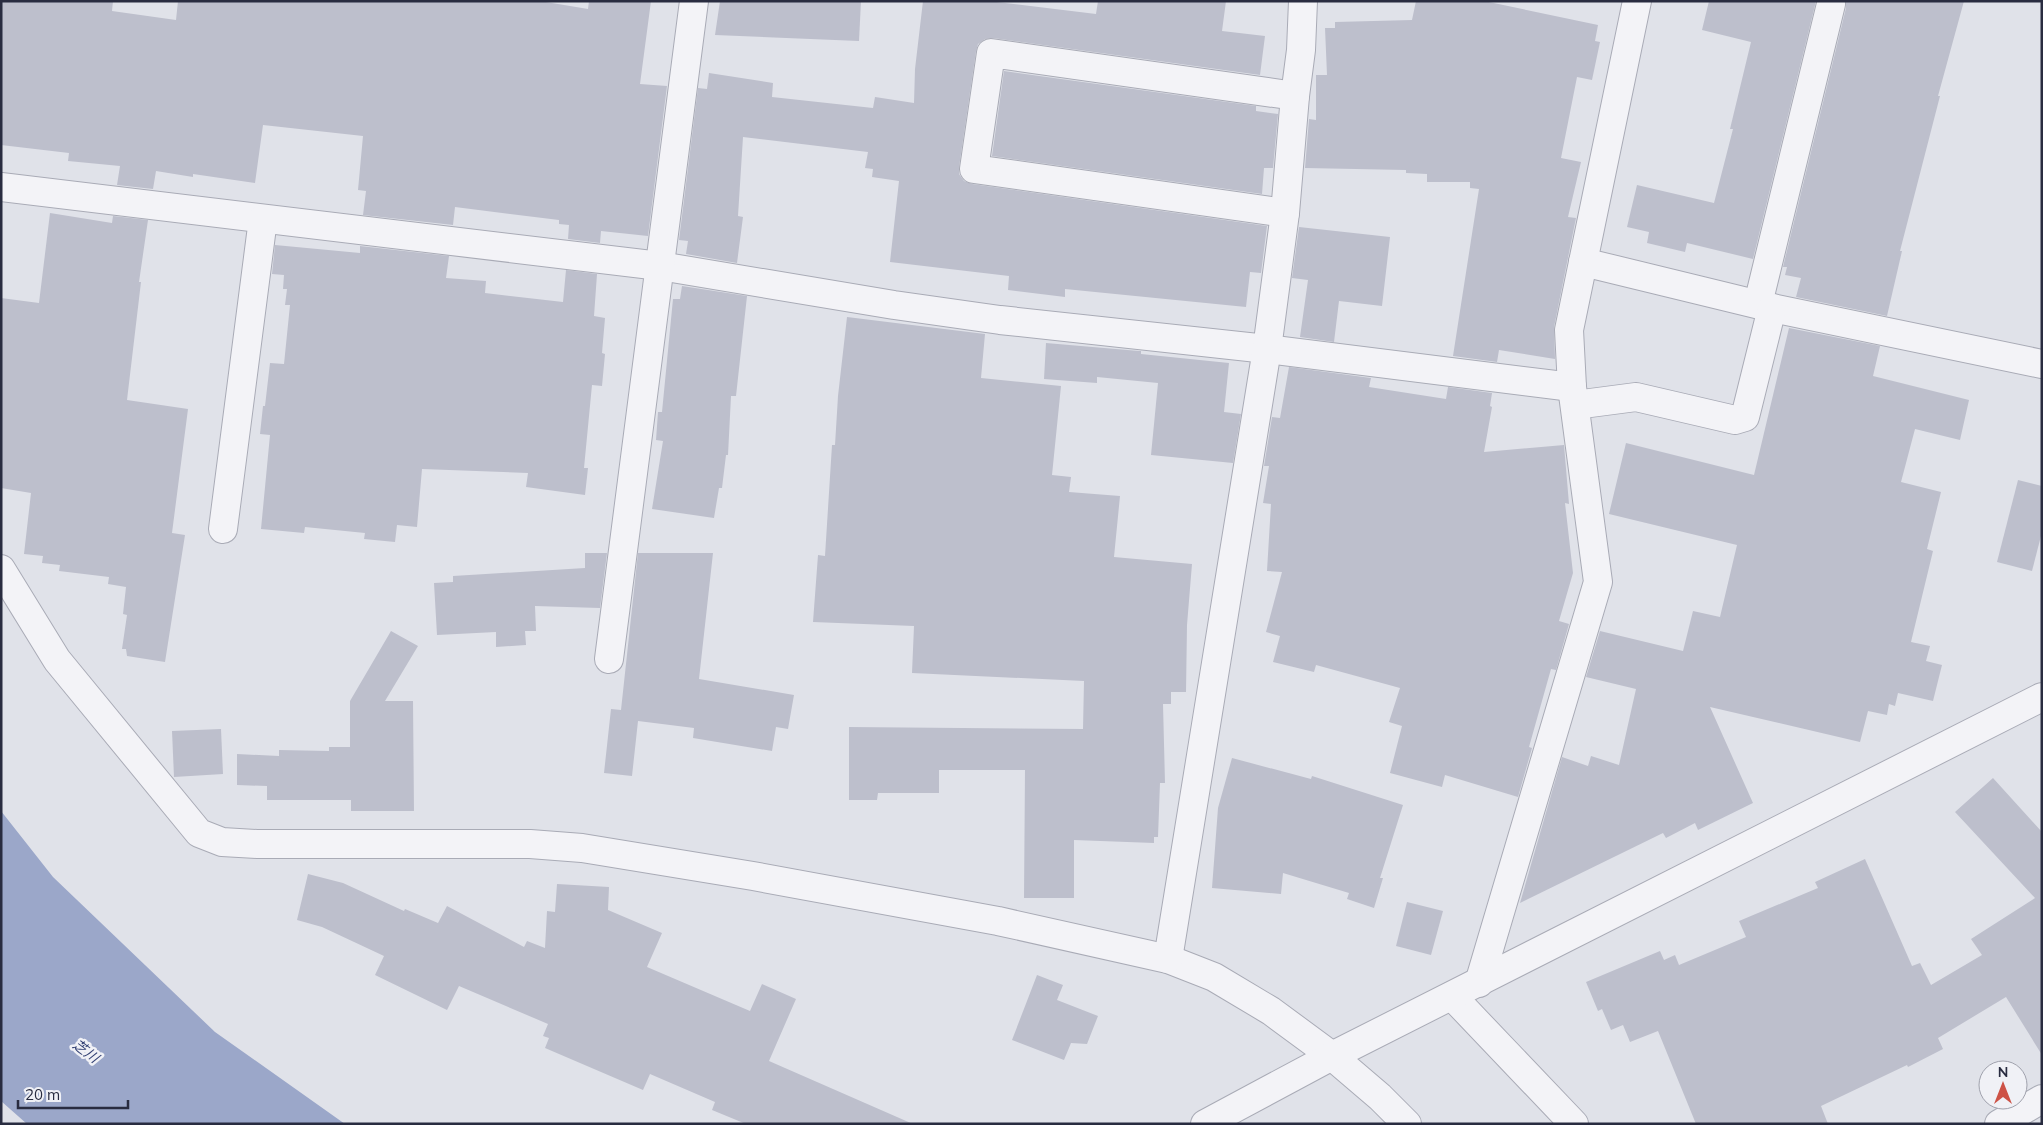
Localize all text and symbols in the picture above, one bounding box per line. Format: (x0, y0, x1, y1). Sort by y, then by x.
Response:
water label: 芝川 (69, 1035, 104, 1068)
north arrow (1978, 1060, 2028, 1110)
text: N (1998, 1063, 2008, 1081)
scale bar (18, 1078, 128, 1110)
text: 20 m (25, 1085, 60, 1104)

